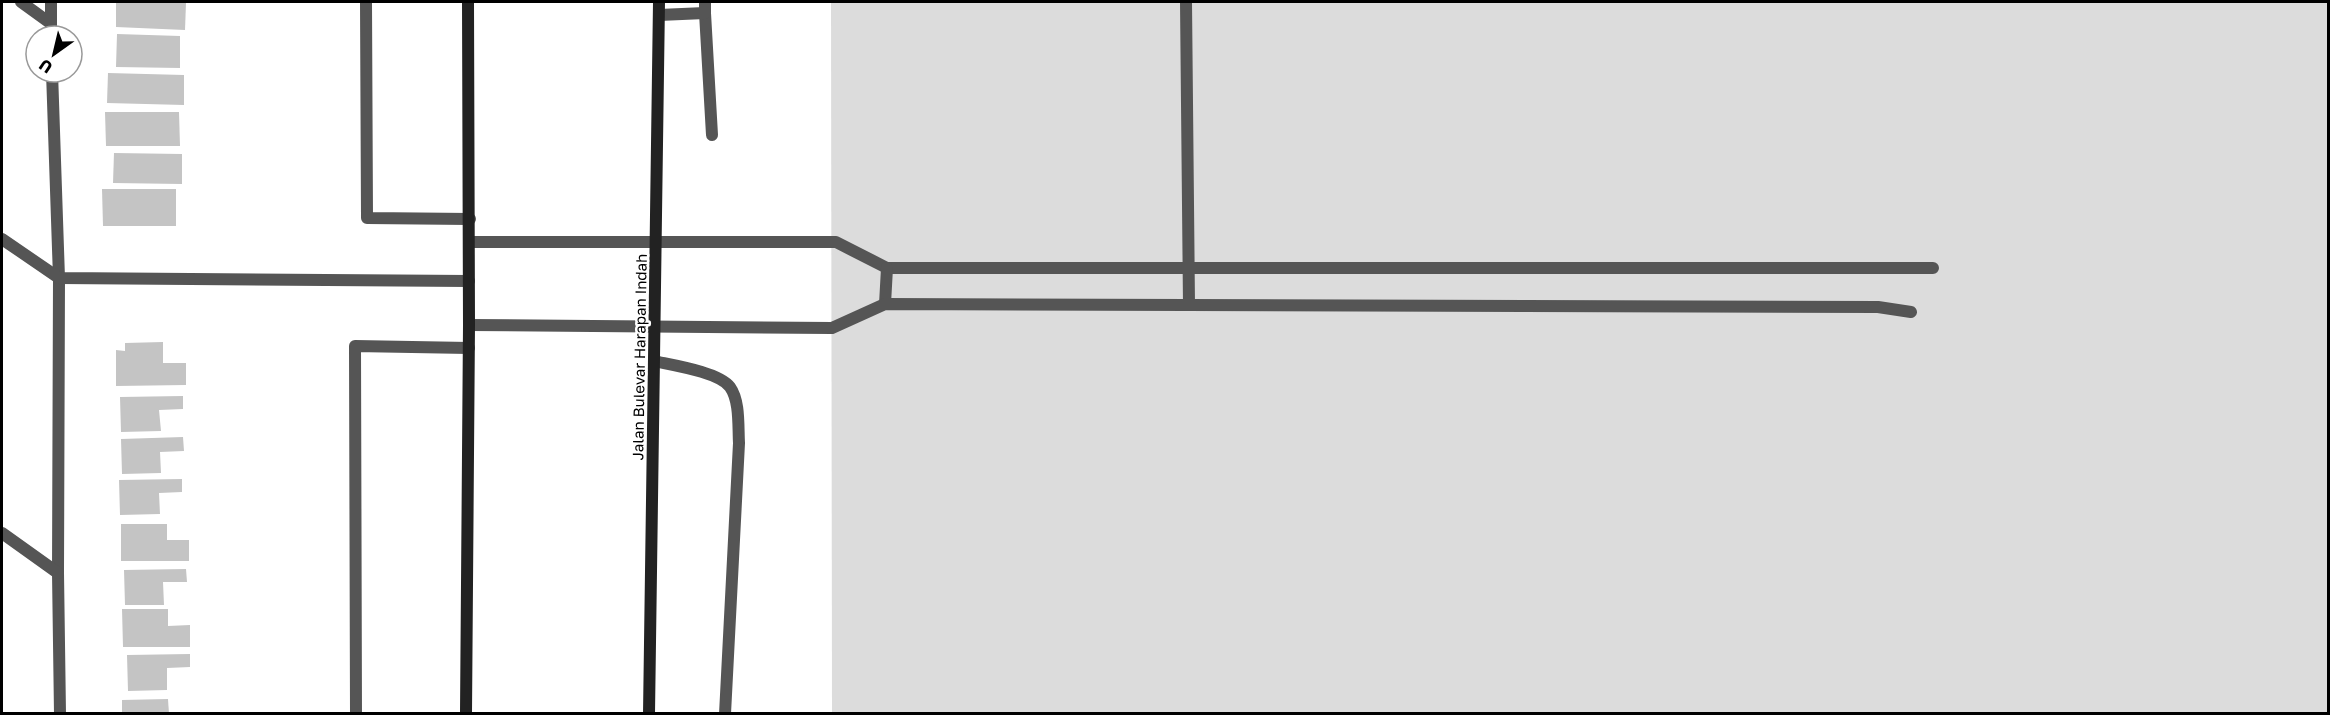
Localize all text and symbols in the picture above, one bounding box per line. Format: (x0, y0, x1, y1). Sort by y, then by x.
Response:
north arrow (24, 24, 84, 84)
text: U (35, 55, 56, 78)
street label: Jalan Bulevar Harapan Indah (628, 253, 650, 461)

